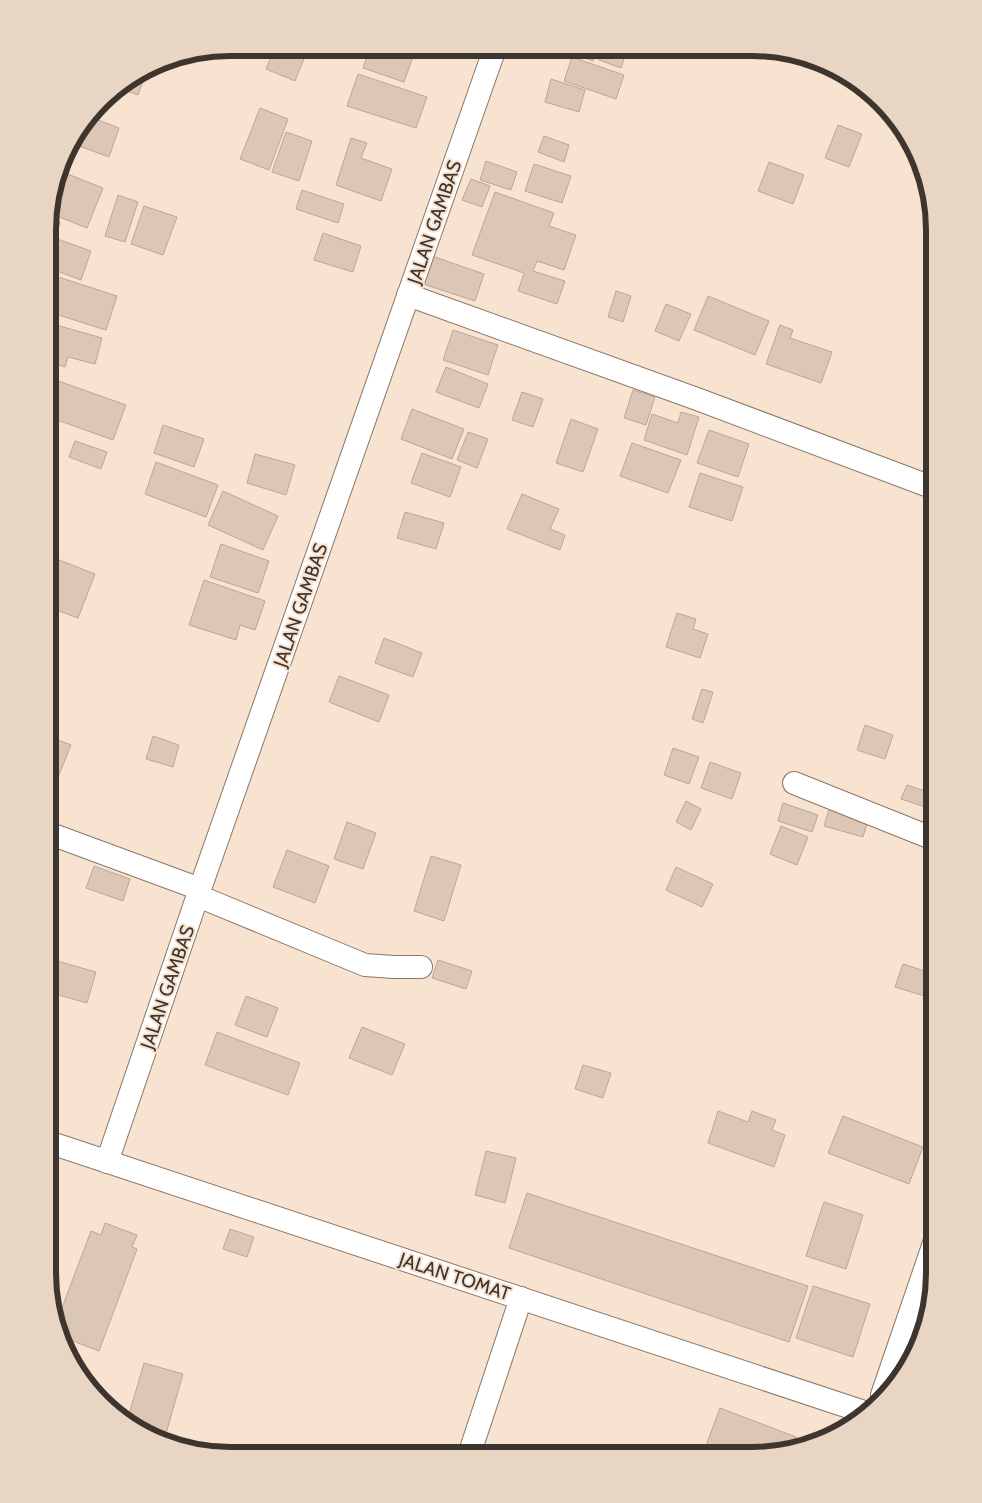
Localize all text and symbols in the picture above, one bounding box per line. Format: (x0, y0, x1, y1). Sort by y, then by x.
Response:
street label: JALAN GAMBAS (402, 157, 466, 288)
street label: JALAN GAMBAS (268, 540, 332, 671)
street label: JALAN GAMBAS (135, 922, 199, 1053)
street label: JALAN TOMAT (395, 1247, 514, 1305)

